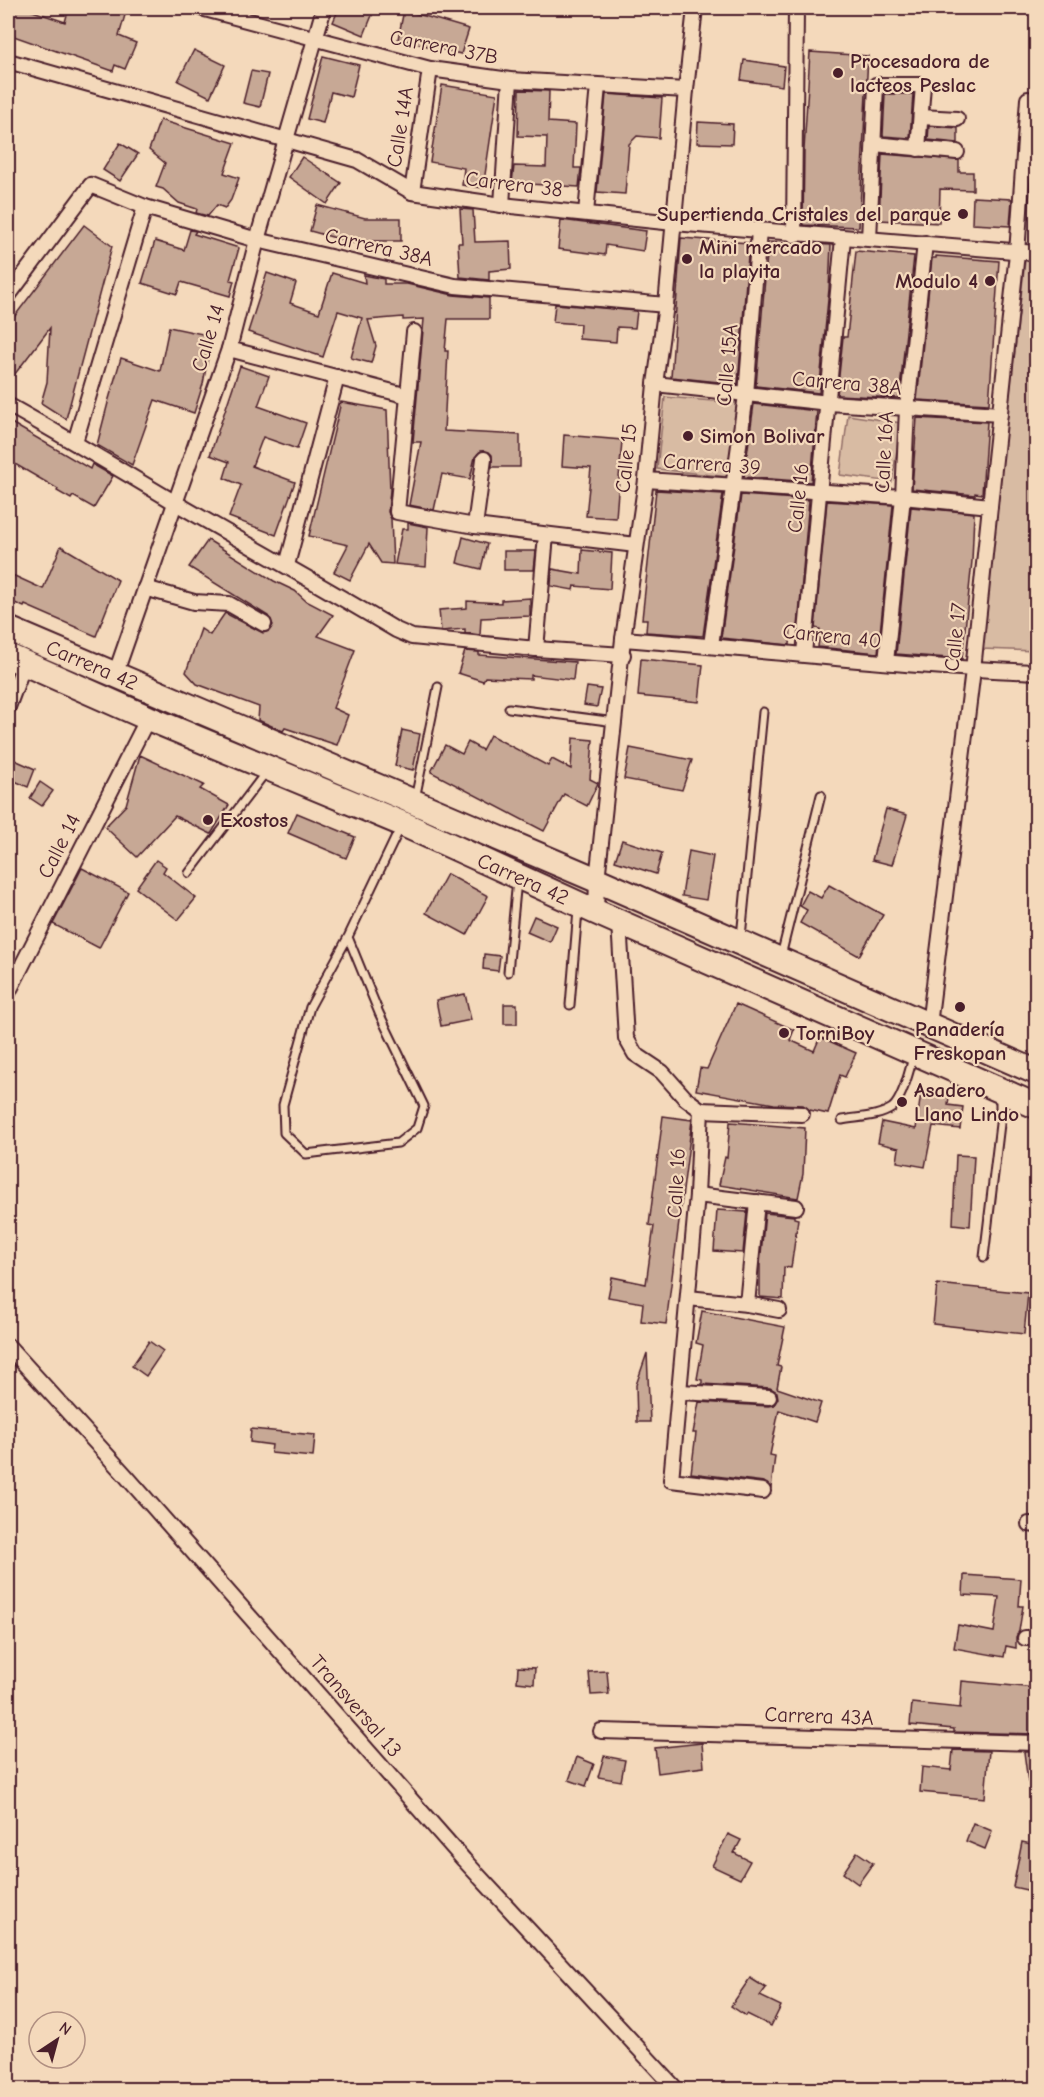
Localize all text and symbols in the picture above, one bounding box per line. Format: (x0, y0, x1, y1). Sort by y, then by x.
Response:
street label: Carrera 37B (388, 25, 500, 69)
place label: Procesadora de lacteos Peslac (850, 49, 989, 97)
marker: Procesadora de lacteos Peslac (831, 66, 845, 80)
street label: Calle 14A (382, 85, 418, 169)
street label: Carrera 38 (464, 166, 564, 202)
place label: Supertienda Cristales del parque (657, 202, 951, 226)
marker: Supertienda Cristales del parque (956, 207, 970, 221)
street label: Carrera 38A (323, 223, 435, 271)
place label: Mini mercado la playita (699, 235, 822, 283)
marker: Mini mercado la playita (680, 252, 694, 266)
place label: Modulo 4 (895, 269, 978, 293)
marker: Modulo 4 (983, 274, 997, 288)
street label: Calle 14 (186, 302, 230, 374)
street label: Calle 15A (711, 323, 743, 407)
street label: Carrera 38A (791, 366, 903, 400)
street label: Calle 16A (870, 410, 898, 494)
street label: Calle 15 (610, 422, 642, 494)
place label: Simon Bolivar (700, 424, 825, 448)
marker: Simon Bolivar (681, 429, 695, 443)
street label: Carrera 39 (662, 449, 762, 479)
street label: Calle 16 (782, 462, 814, 534)
street label: Calle 17 (939, 602, 971, 672)
street label: Carrera 40 (781, 619, 883, 653)
street label: Carrera 42 (42, 635, 142, 695)
place label: Exostos (220, 808, 288, 832)
street label: Calle 14 (33, 810, 85, 882)
marker: Exostos (201, 813, 215, 827)
street label: Carrera 42 (474, 848, 572, 910)
marker: Panadería Freskopan (953, 1000, 967, 1014)
place label: Panadería Freskopan (913, 1017, 1007, 1065)
place label: TorniBoy (796, 1021, 875, 1045)
marker: TorniBoy (777, 1026, 791, 1040)
place label: Asadero Llano Lindo (914, 1078, 1019, 1126)
marker: Asadero Llano Lindo (895, 1095, 909, 1109)
street label: Calle 16 (662, 1147, 690, 1219)
street label: Transversal 13 (305, 1650, 407, 1762)
street label: Carrera 43A (764, 1702, 874, 1730)
north arrow (27, 2010, 87, 2070)
text: N (56, 2018, 75, 2039)

